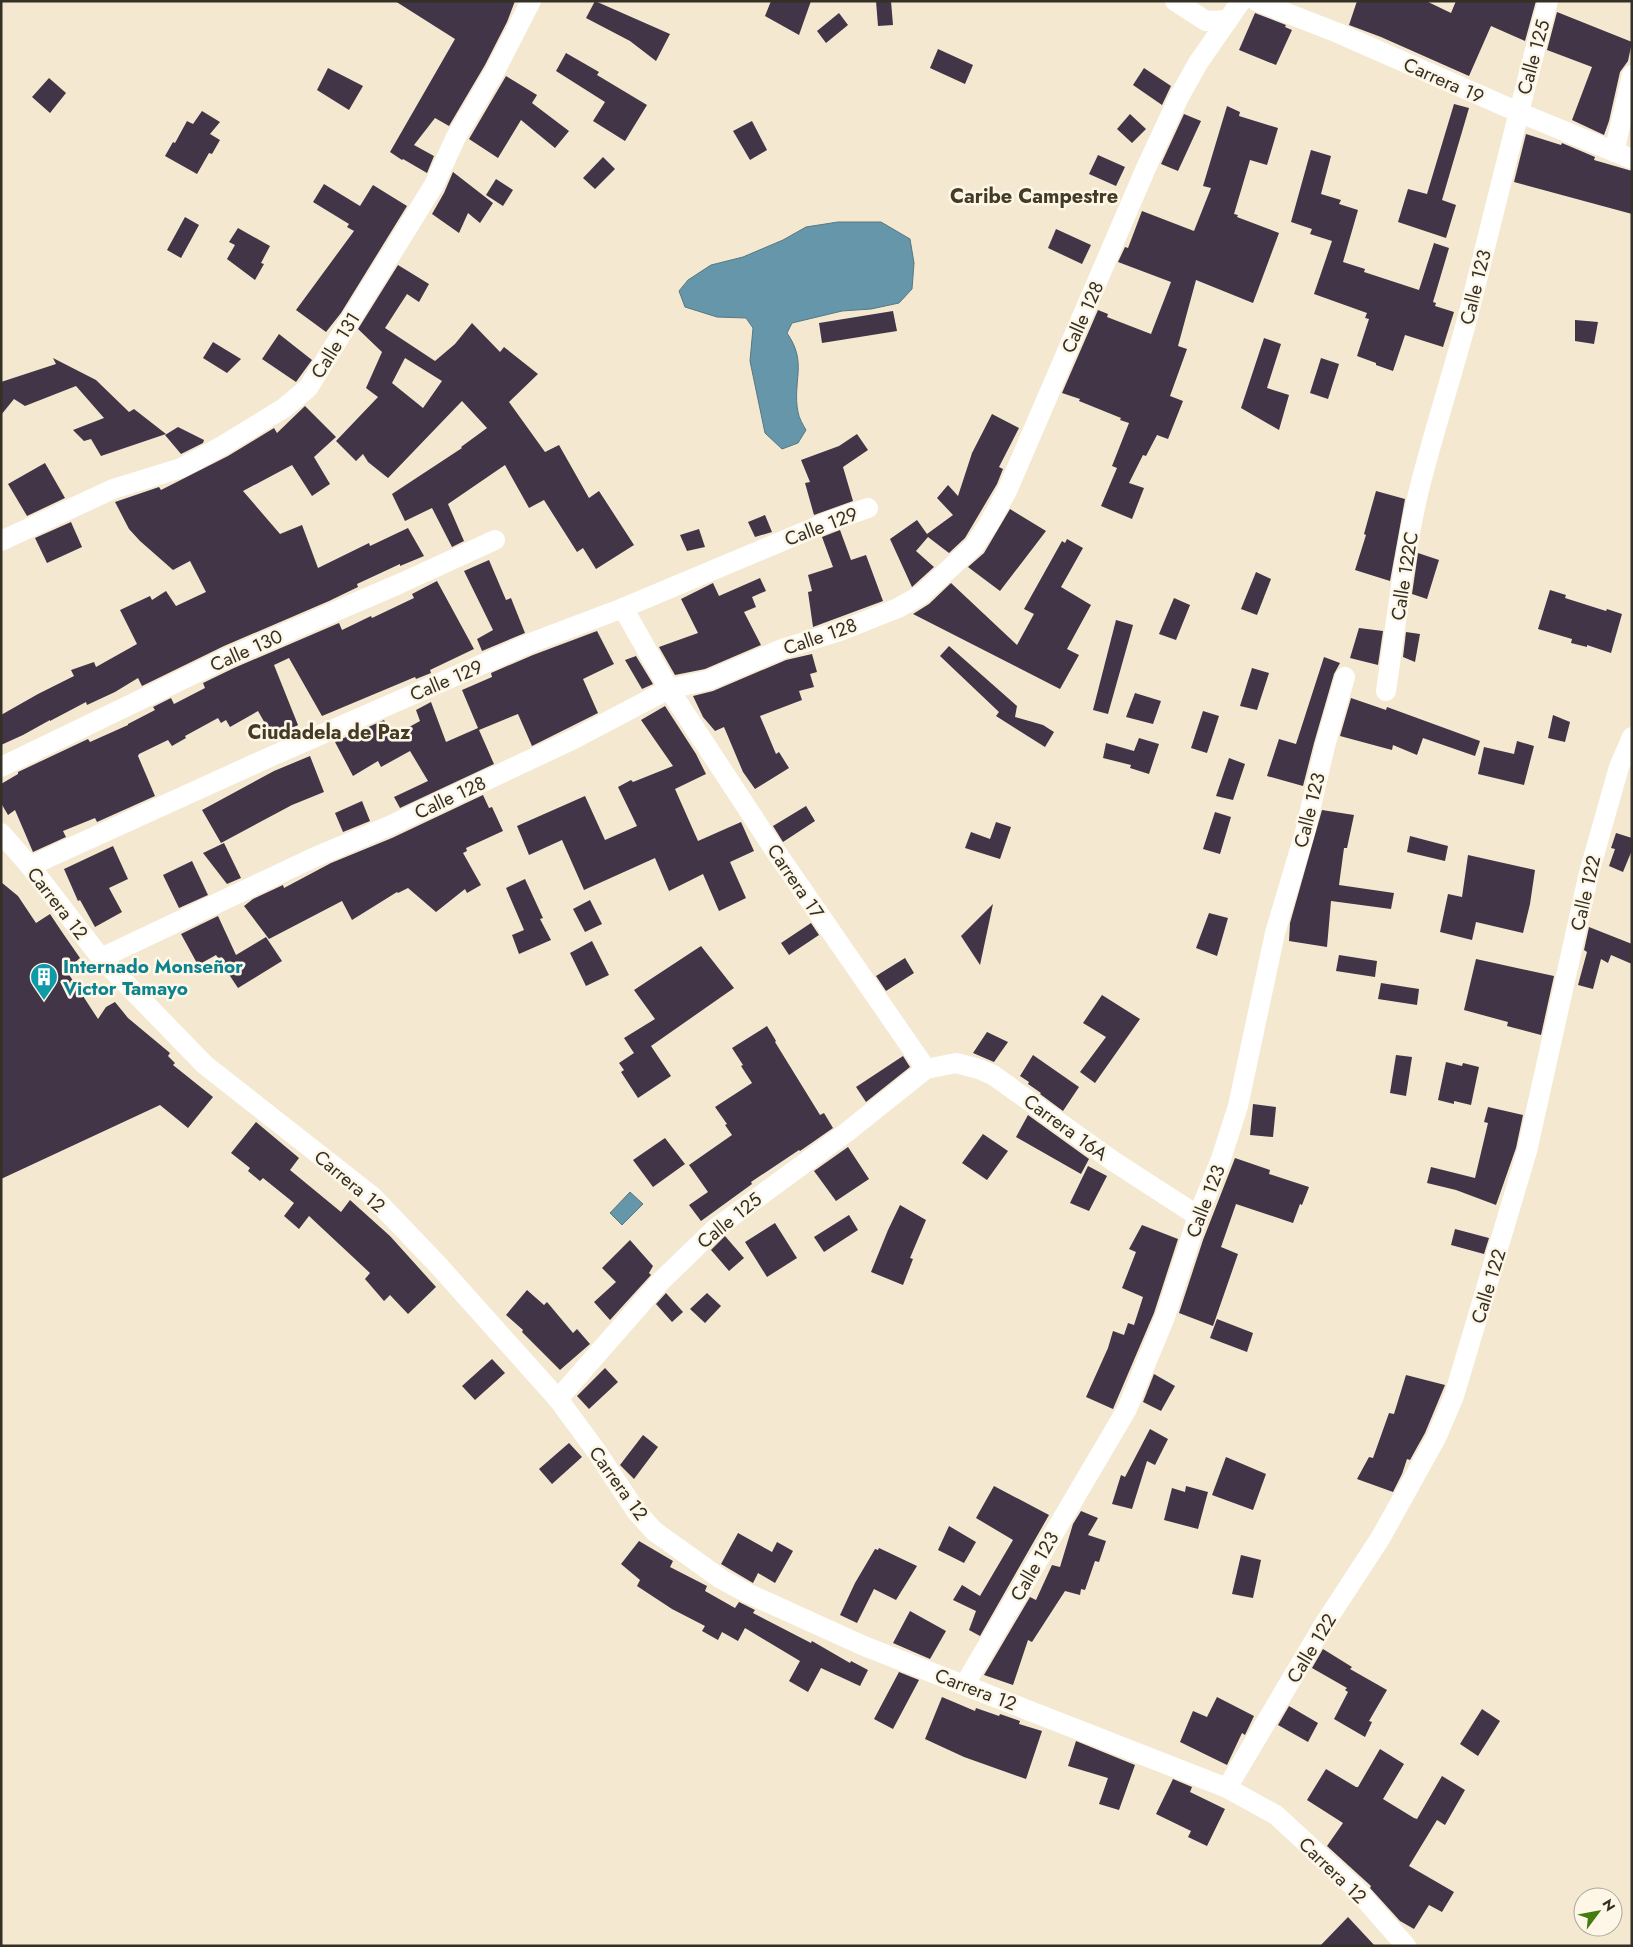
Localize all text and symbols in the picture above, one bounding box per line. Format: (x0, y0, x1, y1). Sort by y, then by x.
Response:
street label: Calle 125 (1511, 17, 1556, 98)
street label: Carrera 19 (1399, 51, 1488, 110)
district label: Caribe Campestre (950, 182, 1118, 211)
street label: Calle 123 (1453, 247, 1498, 327)
street label: Calle 128 (1055, 277, 1110, 357)
street label: Calle 131 (304, 307, 366, 384)
street label: Calle 129 (781, 500, 862, 553)
street label: Calle 122C (1384, 530, 1425, 622)
street label: Calle 128 (780, 611, 861, 662)
street label: Calle 130 (206, 623, 287, 678)
street label: Calle 129 (406, 653, 487, 708)
district label: Ciudadela de Paz (247, 718, 411, 747)
street label: Calle 128 (410, 769, 490, 826)
street label: Calle 123 (1287, 770, 1332, 850)
street label: Carrera 17 (761, 839, 830, 924)
street label: Calle 122 (1564, 853, 1607, 933)
street label: Carrera 12 (21, 861, 95, 945)
place label: Internado Monseñor Victor Tamayo (62, 953, 243, 1002)
building icon: Internado Monseñor Victor Tamayo (29, 962, 59, 1001)
street label: Carrera 16A (1018, 1088, 1114, 1167)
street label: Carrera 12 (308, 1144, 391, 1219)
street label: Calle 123 (1179, 1161, 1232, 1242)
street label: Calle 125 (691, 1186, 768, 1255)
street label: Calle 122 (1464, 1246, 1513, 1327)
street label: Carrera 12 (583, 1441, 655, 1526)
street label: Calle 123 (1004, 1527, 1065, 1606)
street label: Calle 122 (1280, 1608, 1343, 1688)
street label: Carrera 12 (931, 1662, 1021, 1717)
street label: Carrera 12 (1293, 1831, 1373, 1910)
north arrow (1573, 1887, 1623, 1937)
text: N (1598, 1895, 1620, 1915)

